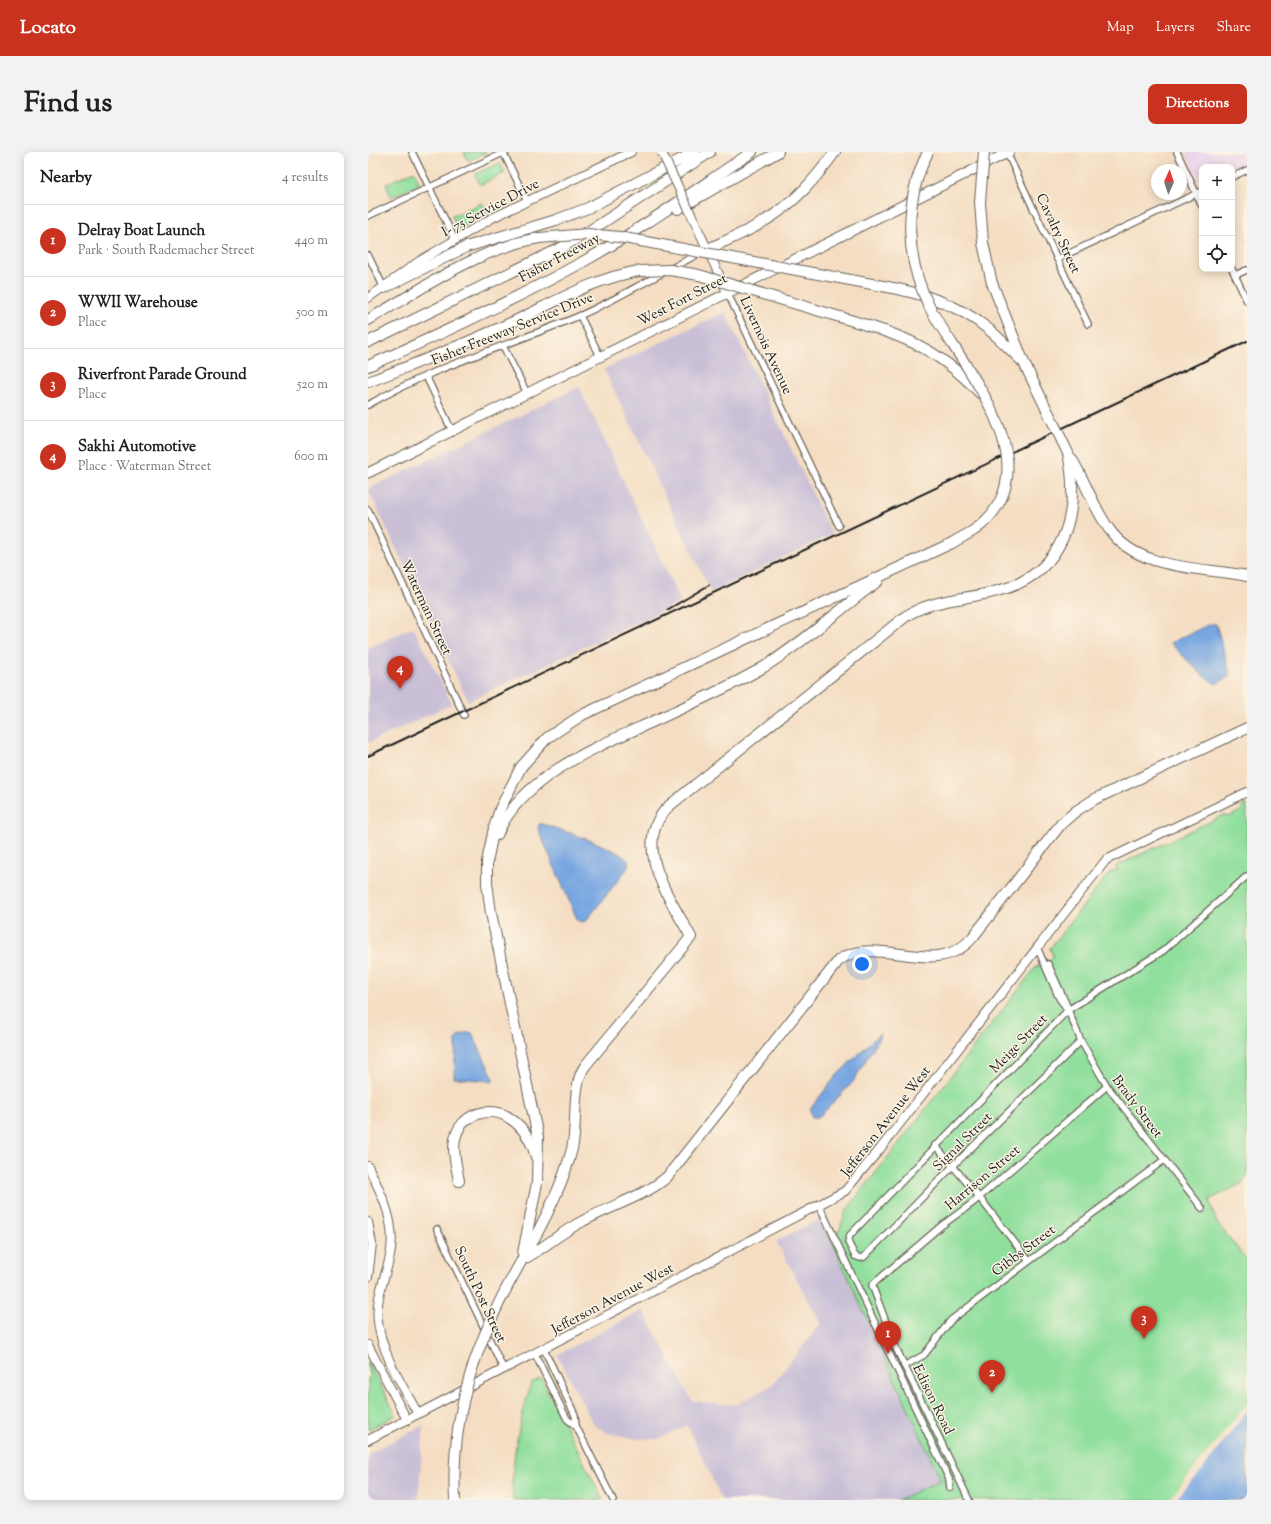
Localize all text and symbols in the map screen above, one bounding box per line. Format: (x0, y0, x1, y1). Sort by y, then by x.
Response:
text: Locato (20, 15, 76, 42)
text: Map (1107, 18, 1134, 38)
text: Layers (1156, 18, 1194, 38)
text: Share (1216, 18, 1251, 38)
text: Find us (24, 84, 112, 124)
button: Directions (1148, 84, 1247, 124)
north arrow (1151, 164, 1187, 200)
map controls (1199, 164, 1235, 272)
button: + (1199, 164, 1235, 200)
text: Nearby (40, 166, 92, 190)
text: 4 results (282, 169, 328, 187)
street label: I- 75 Service Drive (439, 175, 543, 243)
street label: Cavalry Street (1030, 191, 1085, 277)
button: − (1199, 200, 1235, 236)
text: Delray Boat Launch (78, 221, 205, 242)
street label: Fisher Freeway (516, 229, 604, 289)
text: 1 (51, 232, 55, 250)
text: 440 m (295, 232, 328, 250)
button: locate (1199, 236, 1235, 272)
text: Park · South Rademacher Street (78, 242, 254, 260)
street label: West Fort Street (635, 269, 731, 332)
street label: Fisher Freeway Service Drive (429, 288, 597, 372)
text: WWII Warehouse (78, 293, 198, 314)
street label: Livernois Avenue (734, 294, 797, 398)
text: 2 (50, 304, 56, 322)
text: 500 m (296, 304, 328, 322)
text: Place (78, 314, 107, 332)
text: Riverfront Parade Ground (78, 365, 247, 386)
text: 3 (50, 376, 56, 394)
text: 520 m (297, 376, 328, 394)
text: Place (78, 386, 107, 404)
text: Sakhi Automotive (78, 437, 196, 458)
text: 4 (50, 448, 56, 466)
text: 600 m (294, 448, 328, 466)
text: Place · Waterman Street (78, 458, 211, 476)
street label: Waterman Street (394, 557, 456, 659)
pin: 4 (387, 656, 413, 689)
your location (852, 954, 872, 974)
street label: Meige Street (986, 1010, 1053, 1078)
street label: Jefferson Avenue West (836, 1062, 936, 1183)
street label: Brady Street (1106, 1072, 1167, 1143)
street label: Signal Street (929, 1108, 998, 1177)
street label: Harrison Street (941, 1141, 1025, 1216)
street label: Gibbs Street (988, 1221, 1060, 1282)
street label: South Post Street (448, 1243, 510, 1347)
street label: Jefferson Avenue West (547, 1259, 678, 1341)
pin: 3 (1131, 1306, 1157, 1339)
pin: 1 (875, 1321, 901, 1354)
pin: 2 (979, 1360, 1005, 1393)
street label: Edison Road (907, 1361, 958, 1439)

